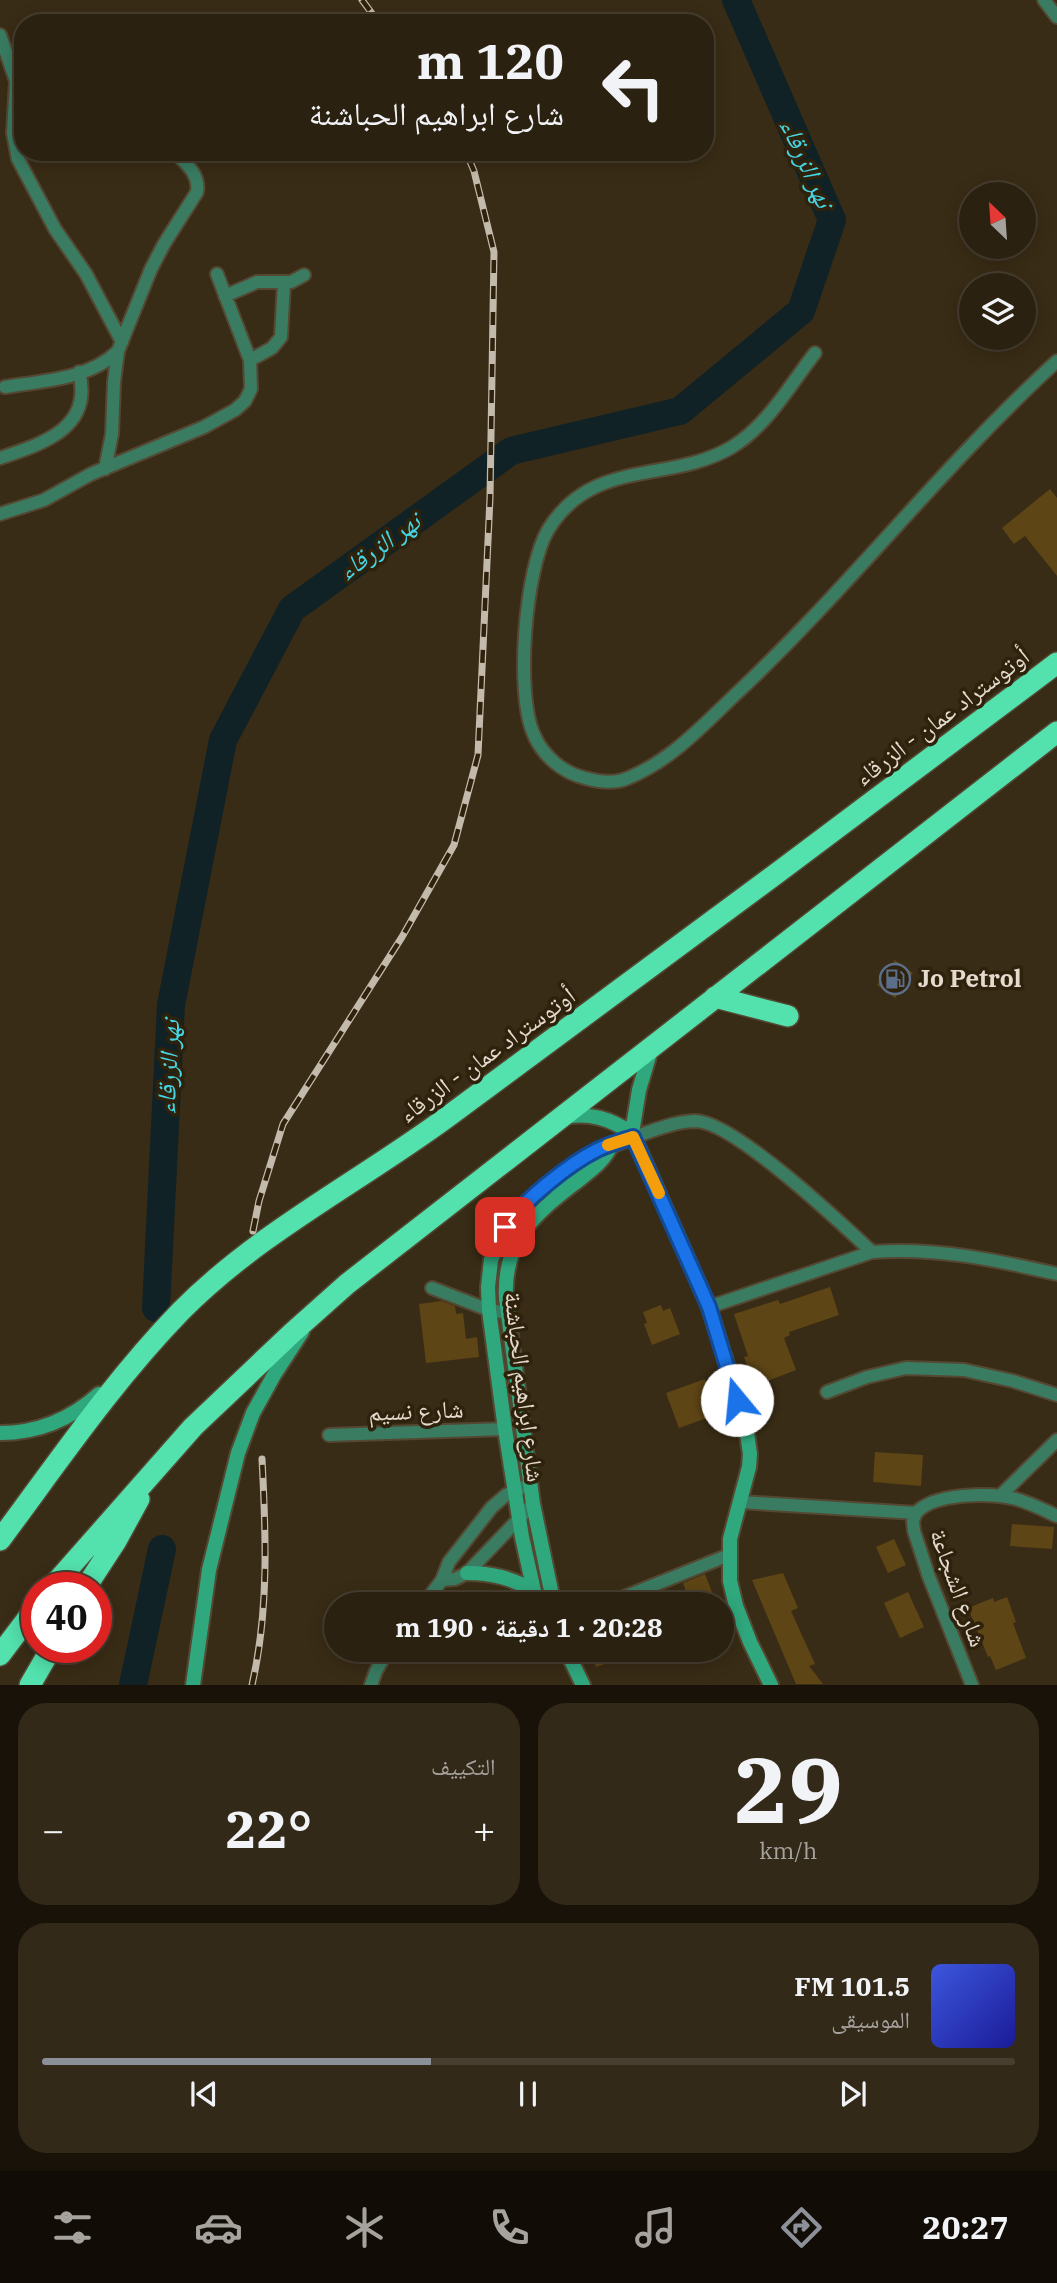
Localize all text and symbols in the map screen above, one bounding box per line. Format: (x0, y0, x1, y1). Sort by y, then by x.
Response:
text: 120 m (417, 29, 564, 92)
icon: left (588, 42, 679, 133)
text: شارع ابراهيم الحباشنة (309, 92, 564, 134)
water label: نهر الزرقاء (773, 113, 844, 216)
north arrow (959, 182, 1036, 259)
map controls (959, 182, 1036, 350)
button: layers (959, 273, 1036, 350)
water label: نهر الزرقاء (330, 502, 429, 587)
street label: أوتوستراد عمان - الزرقاء (848, 640, 1035, 792)
fuel station icon: Jo Petrol (878, 962, 912, 996)
place label: Jo Petrol (918, 962, 1022, 994)
street label: أوتوستراد عمان - الزرقاء (392, 979, 581, 1129)
water label: نهر الزرقاء (148, 1016, 187, 1115)
pin (475, 1197, 535, 1257)
icon: arrive (486, 1208, 524, 1246)
street label: شارع ابراهيم الحباشنة (496, 1290, 553, 1484)
position arrow (700, 1363, 774, 1437)
street label: شارع نسيم (368, 1392, 464, 1429)
street label: شارع الشجاعة (923, 1524, 995, 1651)
speed limit sign: 40 (21, 1572, 112, 1663)
text: 20:28 · 1 دقيقة · 190 m (395, 1610, 663, 1644)
text: 29 (734, 1730, 843, 1848)
text: التكييف (431, 1751, 496, 1781)
text: 22° (225, 1795, 312, 1862)
text: − (42, 1805, 65, 1854)
text: + (473, 1805, 496, 1854)
text: km/h (759, 1835, 817, 1865)
text: 101.5 FM (794, 1969, 910, 2003)
text: الموسيقى (831, 2004, 910, 2034)
icon: previous (185, 2075, 223, 2113)
icon: pause (509, 2075, 547, 2113)
icon: next (834, 2075, 872, 2113)
icon: filters (48, 2203, 97, 2252)
icon: car (194, 2203, 243, 2252)
icon: climate (340, 2203, 389, 2252)
icon: phone (485, 2203, 534, 2252)
icon: music (631, 2203, 680, 2252)
icon: directions (777, 2203, 826, 2252)
text: 20:27 (922, 2206, 1009, 2248)

